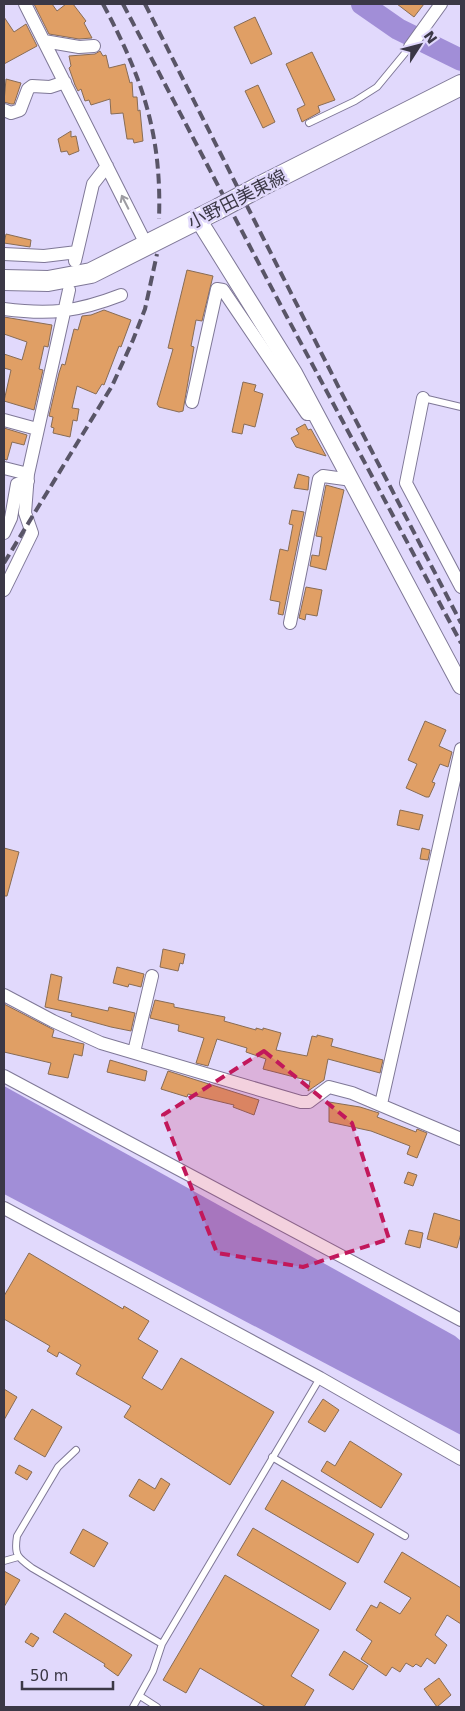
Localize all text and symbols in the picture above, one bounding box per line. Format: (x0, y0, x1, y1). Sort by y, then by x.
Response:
north arrow (395, 20, 445, 70)
text: N (421, 28, 440, 47)
street label: 小野田美東線 (184, 165, 290, 233)
one-way arrow (120, 195, 130, 210)
scale bar (22, 1658, 114, 1690)
text: 50 m (30, 1667, 68, 1685)

